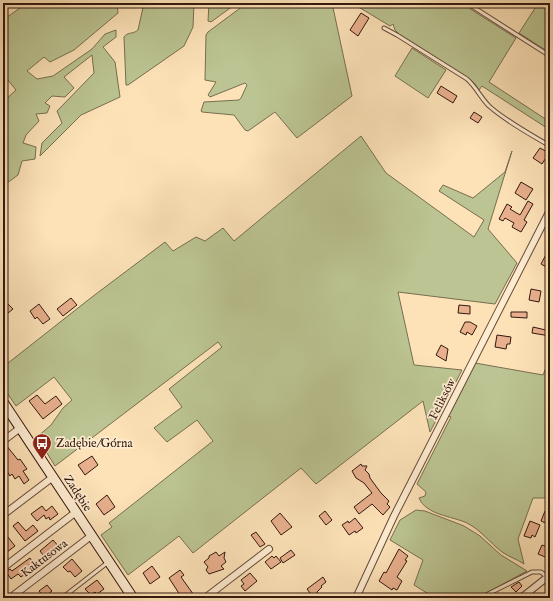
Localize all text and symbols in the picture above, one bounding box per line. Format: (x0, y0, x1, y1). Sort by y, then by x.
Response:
street label: Feliksów (426, 375, 460, 422)
bus stop icon: Zadębie/Górna (31, 432, 53, 460)
place label: Zadębie/Górna (56, 436, 133, 451)
street label: Zadębie (60, 472, 95, 515)
street label: Kaktusowa (18, 536, 71, 581)

